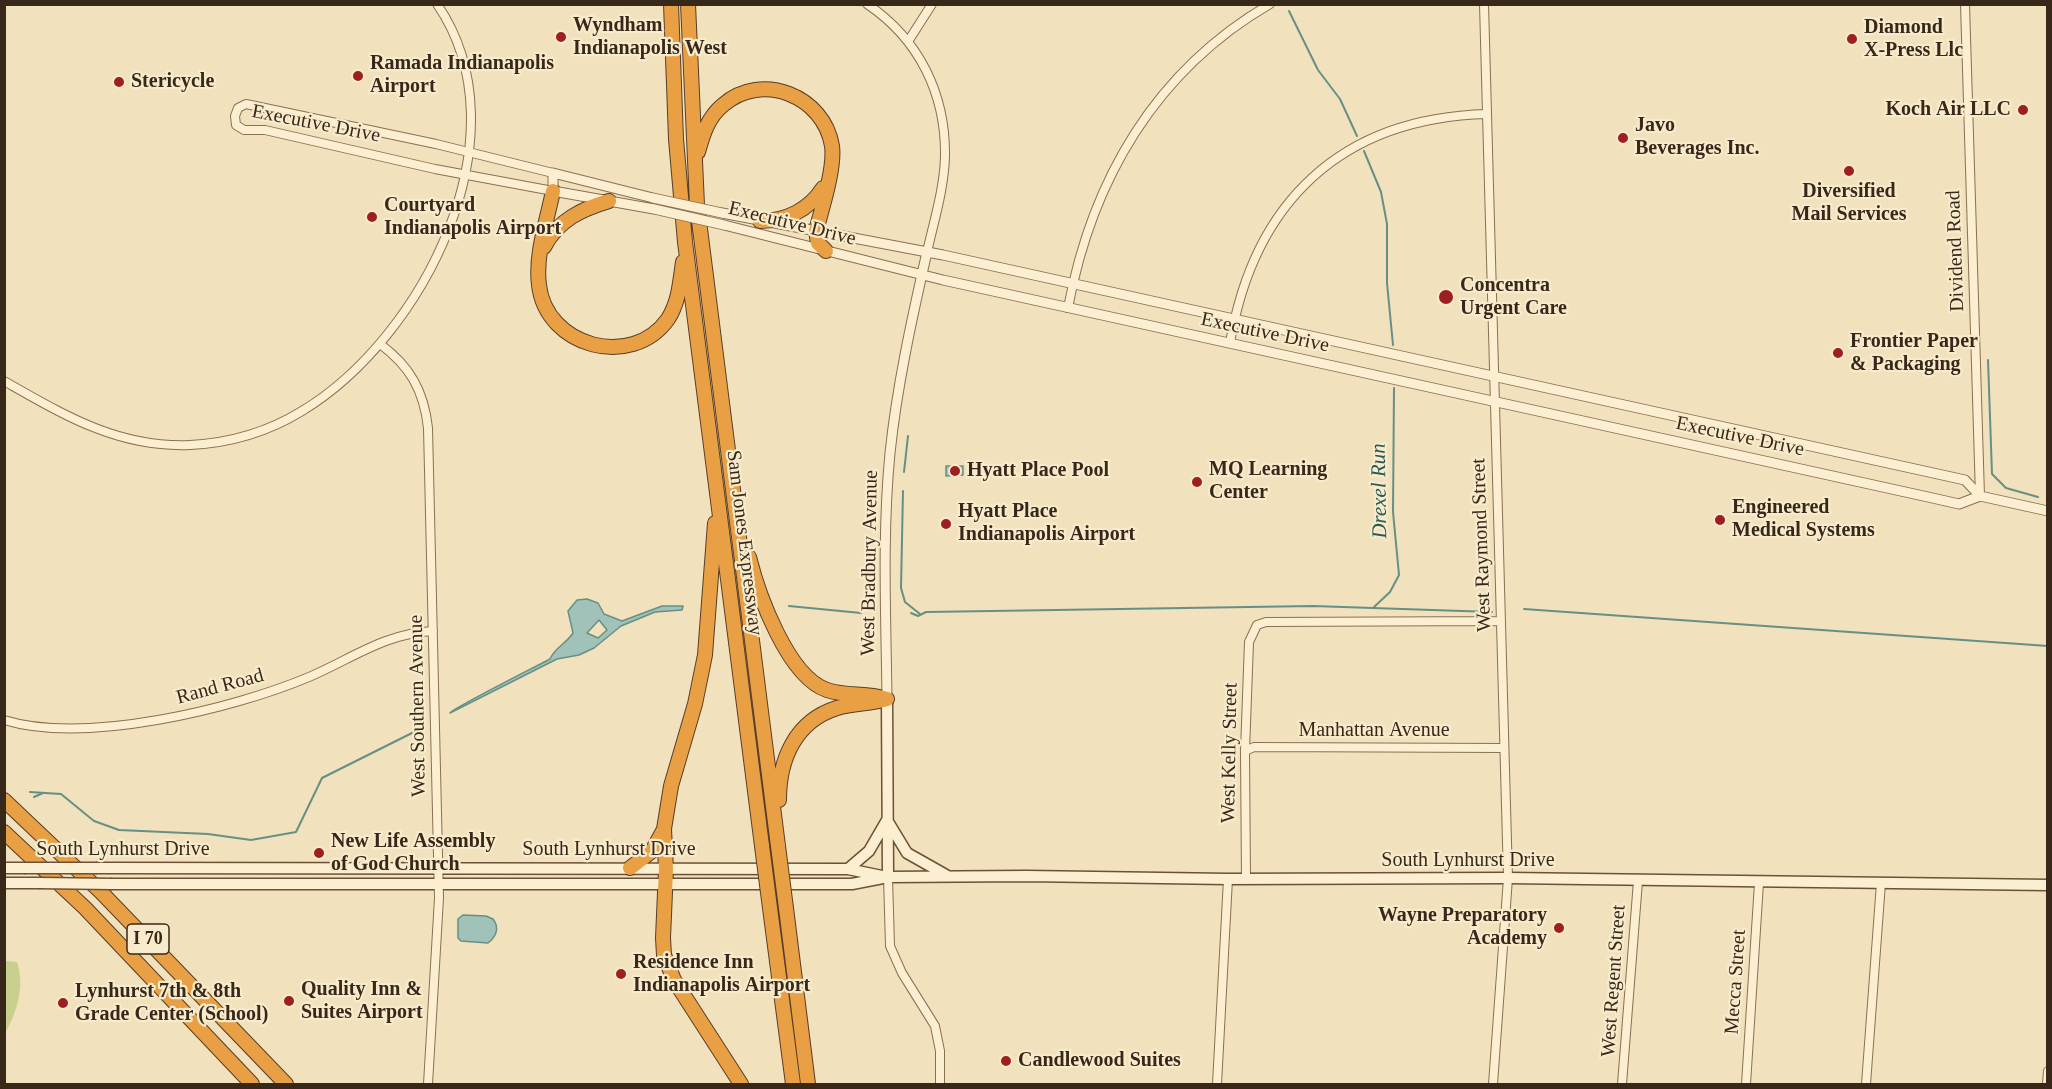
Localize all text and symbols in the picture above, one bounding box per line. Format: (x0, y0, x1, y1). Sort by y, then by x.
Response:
place label: Wyndham Indianapolis West (573, 14, 727, 61)
place label: Diamond X-Press Llc (1864, 16, 1963, 63)
marker: Wyndham Indianapolis West (554, 30, 568, 44)
marker: Diamond X-Press Llc (1845, 32, 1859, 46)
place label: Ramada Indianapolis Airport (370, 52, 554, 99)
marker: Ramada Indianapolis Airport (351, 69, 365, 83)
place label: Stericycle (131, 70, 214, 94)
marker: Stericycle (112, 75, 126, 89)
place label: Koch Air LLC (1885, 98, 2011, 122)
street label: Executive Drive (250, 100, 382, 148)
marker: Koch Air LLC (2016, 103, 2030, 117)
place label: Javo Beverages Inc. (1635, 114, 1759, 161)
marker: Javo Beverages Inc. (1616, 131, 1630, 145)
marker: Diversified Mail Services (1842, 164, 1856, 178)
place label: Diversified Mail Services (1792, 180, 1906, 227)
street label: Dividend Road (1942, 190, 1970, 312)
place label: Courtyard Indianapolis Airport (384, 194, 561, 241)
street label: Executive Drive (726, 197, 858, 251)
marker: Courtyard Indianapolis Airport (365, 210, 379, 224)
place label: Concentra Urgent Care (1460, 274, 1567, 321)
marker: Concentra Urgent Care (1437, 288, 1455, 306)
street label: Executive Drive (1199, 308, 1331, 358)
place label: Frontier Paper & Packaging (1850, 330, 1978, 377)
marker: Frontier Paper & Packaging (1831, 346, 1845, 360)
street label: Executive Drive (1674, 412, 1806, 462)
water label: Drexel Run (1367, 443, 1393, 539)
street label: Sam Jones Expressway (721, 449, 767, 637)
place label: MQ Learning Center (1209, 458, 1327, 505)
street label: West Raymond Street (1467, 458, 1497, 632)
place label: Hyatt Place Pool (967, 459, 1109, 483)
marker: Hyatt Place Pool (948, 464, 962, 478)
street label: West Bradbury Avenue (856, 470, 884, 656)
marker: MQ Learning Center (1190, 475, 1204, 489)
place label: Engineered Medical Systems (1732, 496, 1875, 543)
place label: Hyatt Place Indianapolis Airport (958, 500, 1135, 547)
marker: Engineered Medical Systems (1713, 513, 1727, 527)
marker: Hyatt Place Indianapolis Airport (939, 517, 953, 531)
street label: West Southern Avenue (404, 615, 432, 797)
street label: Rand Road (174, 664, 266, 710)
street label: West Kelly Street (1217, 683, 1243, 823)
street label: Manhattan Avenue (1298, 719, 1450, 743)
place label: New Life Assembly of God Church (331, 830, 495, 877)
street label: South Lynhurst Drive (36, 838, 210, 862)
street label: South Lynhurst Drive (522, 838, 696, 862)
marker: New Life Assembly of God Church (312, 846, 326, 860)
street label: South Lynhurst Drive (1381, 849, 1555, 873)
place label: Wayne Preparatory Academy (1378, 904, 1547, 951)
street label: West Regent Street (1597, 904, 1631, 1058)
marker: Wayne Preparatory Academy (1552, 921, 1566, 935)
road number: I 70 (127, 924, 169, 954)
street label: Mecca Street (1720, 929, 1752, 1035)
place label: Residence Inn Indianapolis Airport (633, 951, 810, 998)
marker: Residence Inn Indianapolis Airport (614, 967, 628, 981)
place label: Quality Inn & Suites Airport (301, 978, 423, 1025)
place label: Lynhurst 7th & 8th Grade Center (School) (75, 980, 268, 1027)
marker: Quality Inn & Suites Airport (282, 994, 296, 1008)
marker: Lynhurst 7th & 8th Grade Center (School) (56, 996, 70, 1010)
place label: Candlewood Suites (1018, 1049, 1181, 1073)
marker: Candlewood Suites (999, 1054, 1013, 1068)

